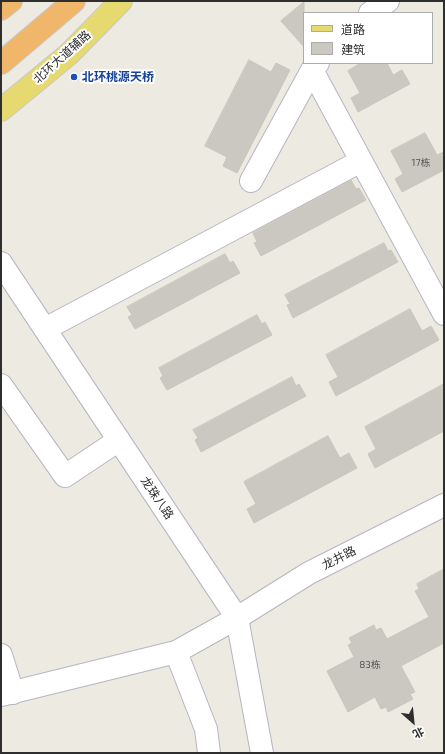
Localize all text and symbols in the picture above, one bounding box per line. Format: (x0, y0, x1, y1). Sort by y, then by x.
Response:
legend (303, 12, 433, 64)
text: 道路 (341, 22, 365, 36)
street label: 北环大道辅路 (30, 28, 94, 86)
text: 建筑 (341, 42, 365, 56)
place label: 北环桃源天桥 (82, 70, 154, 84)
marker: 北环桃源天桥 (69, 72, 79, 82)
house number: 17栋 (411, 157, 431, 169)
street label: 龙珠八路 (138, 474, 176, 522)
street label: 龙井路 (320, 543, 358, 573)
house number: 83栋 (359, 659, 381, 671)
north arrow (393, 702, 433, 742)
text: 北 (411, 725, 427, 741)

